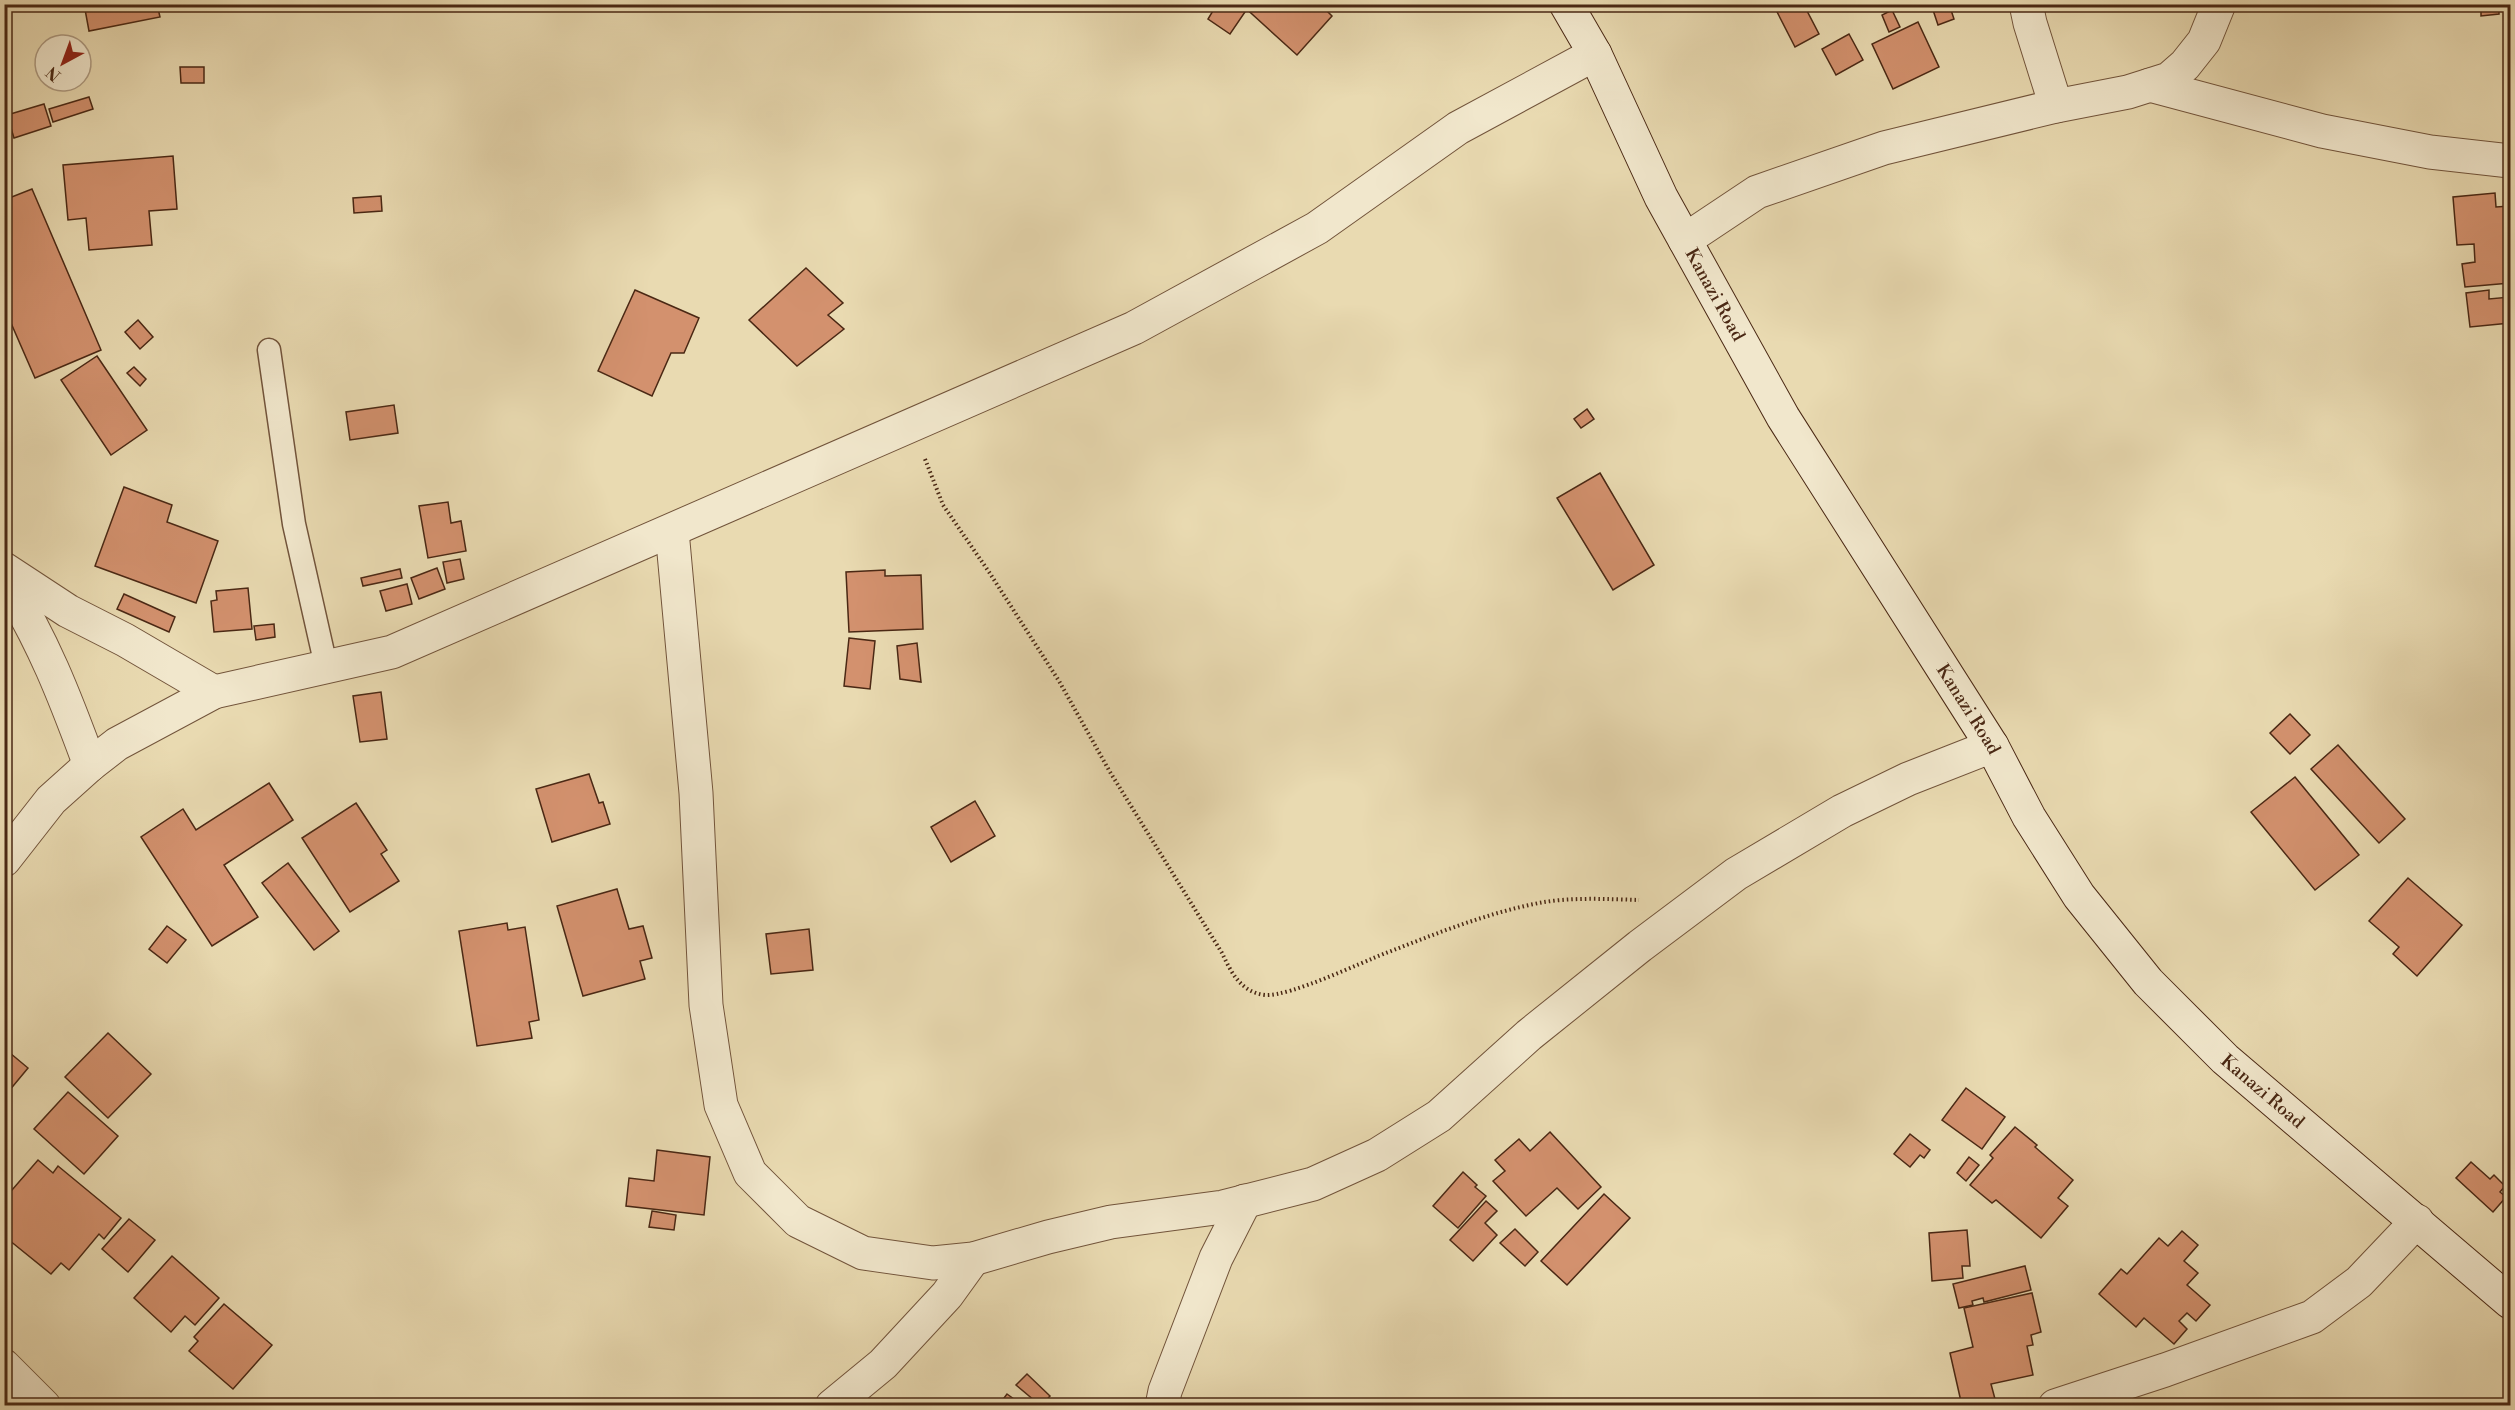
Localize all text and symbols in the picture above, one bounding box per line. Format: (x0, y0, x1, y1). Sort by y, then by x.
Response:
north arrow (33, 33, 93, 93)
text: N (42, 62, 65, 85)
street label: Kanazi Road (1680, 244, 1751, 346)
street label: Kanazi Road (1931, 660, 2006, 759)
street label: Kanazi Road (2216, 1049, 2310, 1134)

